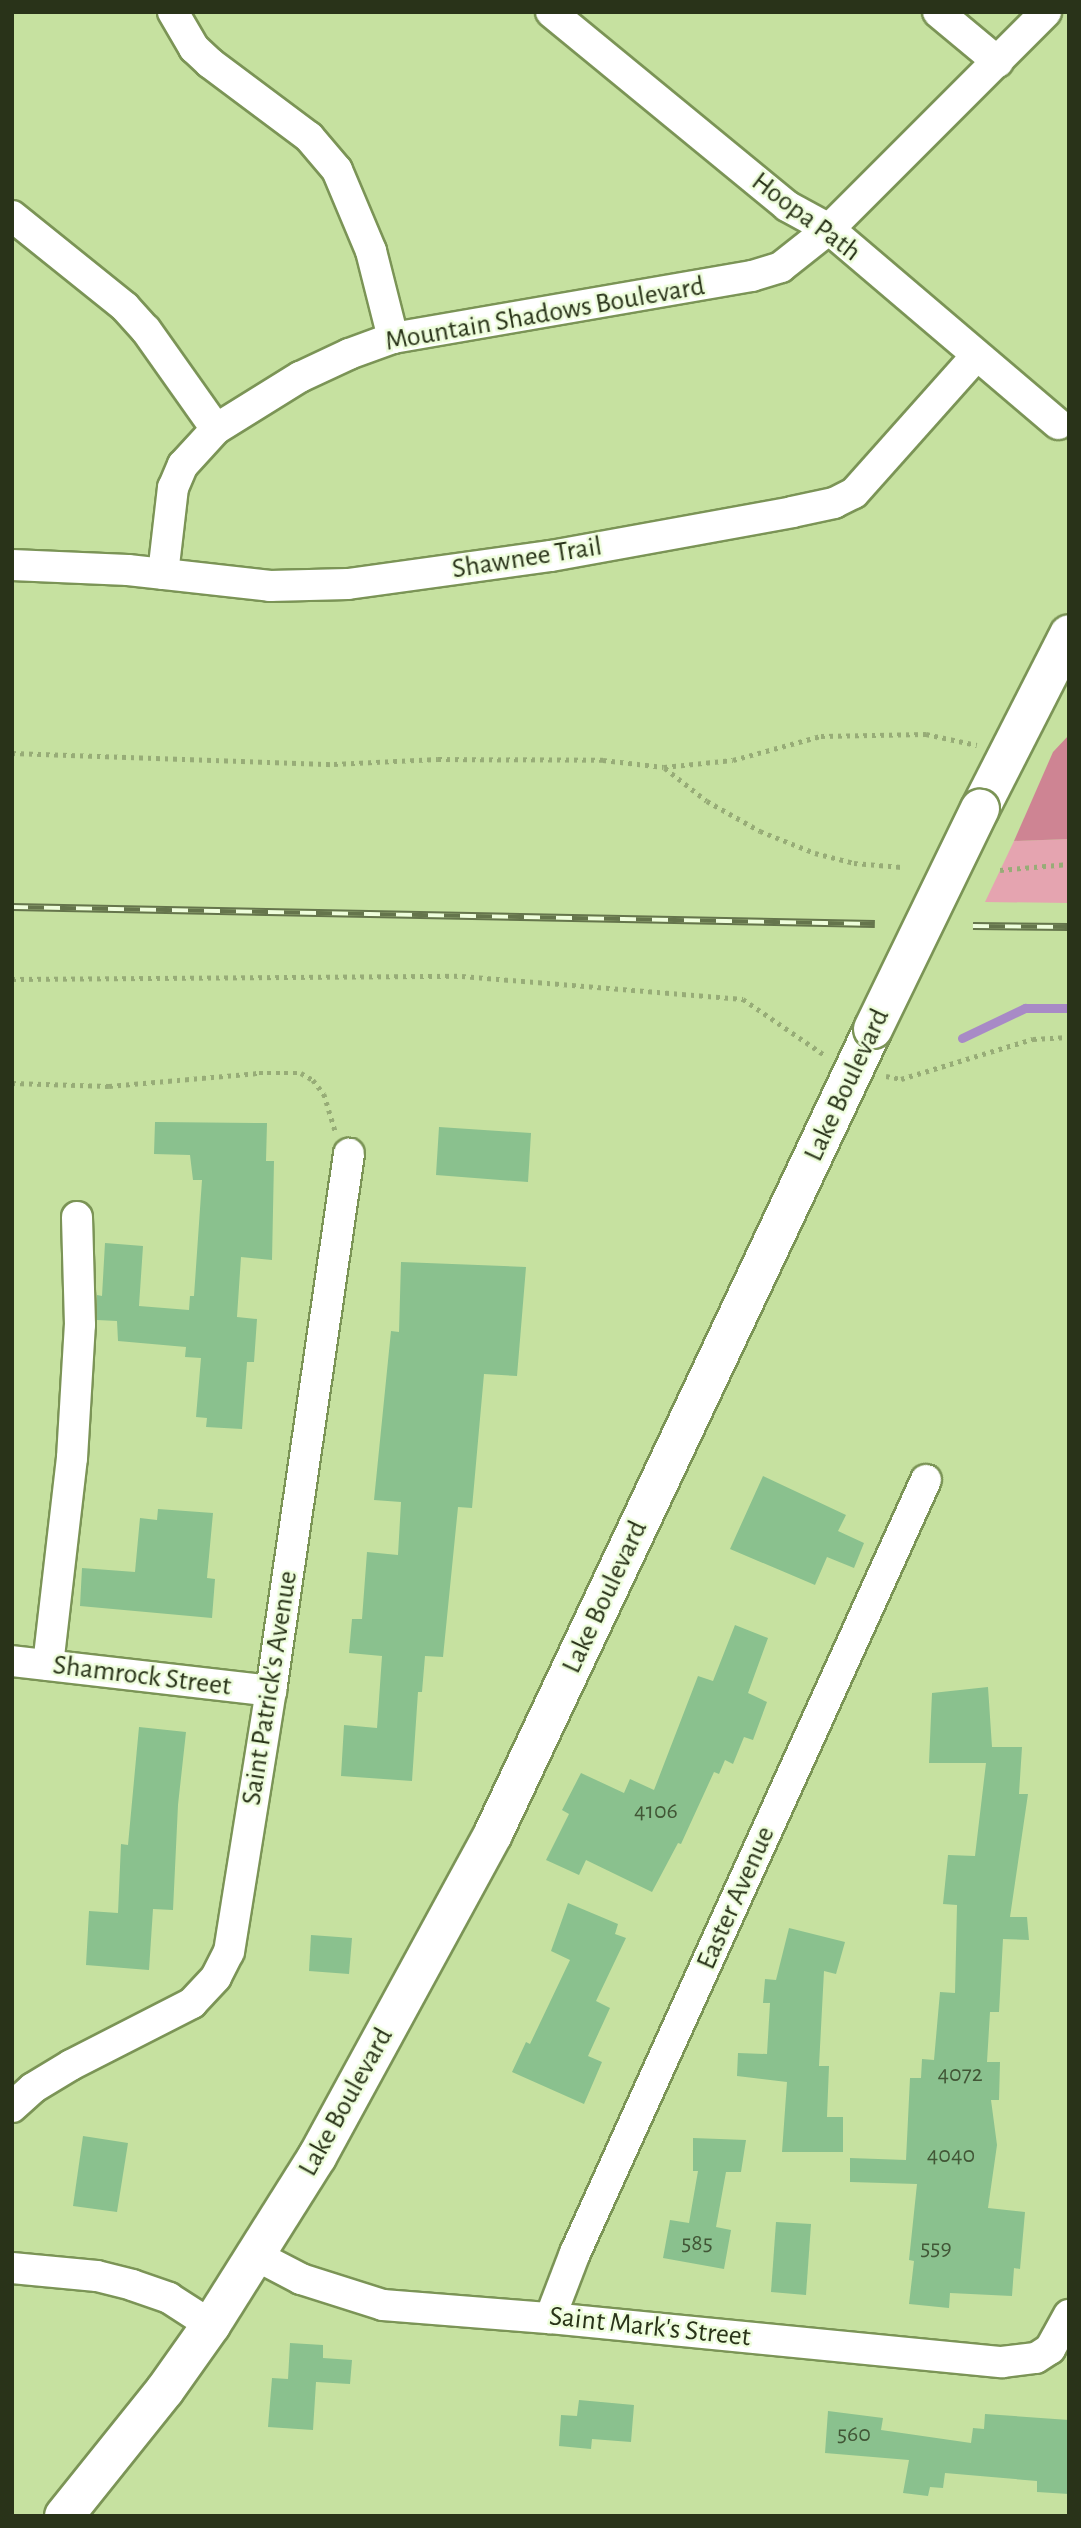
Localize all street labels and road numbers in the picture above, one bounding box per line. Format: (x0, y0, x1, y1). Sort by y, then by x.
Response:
street label: Hoopa Path (745, 165, 867, 269)
street label: Mountain Shadows Boulevard (383, 269, 707, 359)
street label: Shawnee Trail (450, 530, 604, 586)
street label: Lake Boulevard (797, 1003, 897, 1167)
street label: Lake Boulevard (555, 1515, 655, 1679)
street label: Saint Patrick's Avenue (235, 1568, 305, 1808)
street label: Shamrock Street (51, 1648, 233, 1704)
street label: Easter Avenue (690, 1821, 782, 1975)
street label: Lake Boulevard (291, 2022, 401, 2182)
street label: Saint Mark's Street (548, 2300, 752, 2354)

